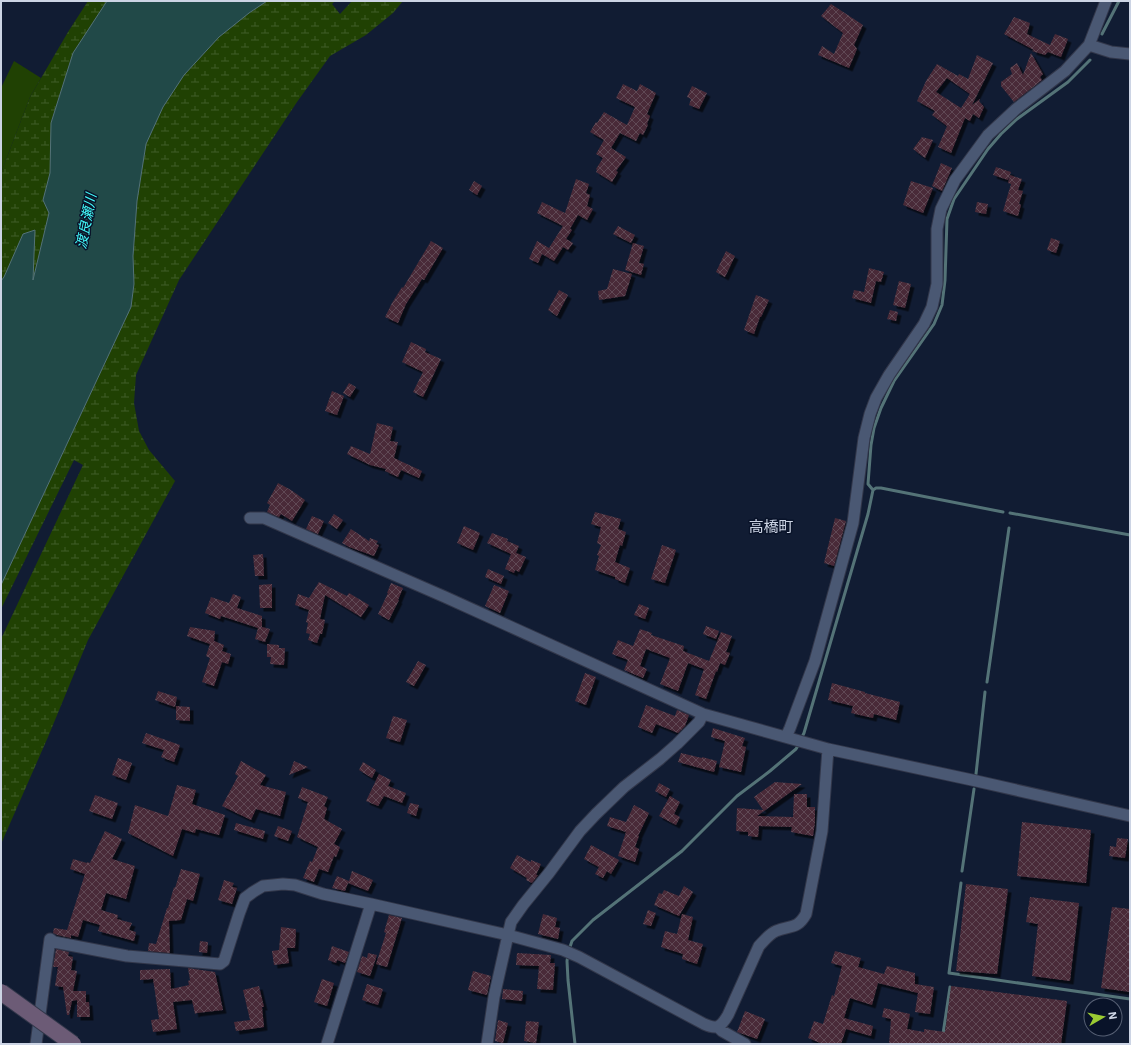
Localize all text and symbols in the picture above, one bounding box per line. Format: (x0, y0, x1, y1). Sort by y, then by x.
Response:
water label: 渡良瀬川 (72, 190, 101, 250)
district label: 高橋町 (748, 517, 794, 536)
north arrow (1083, 997, 1123, 1037)
text: N (1105, 1010, 1120, 1020)

